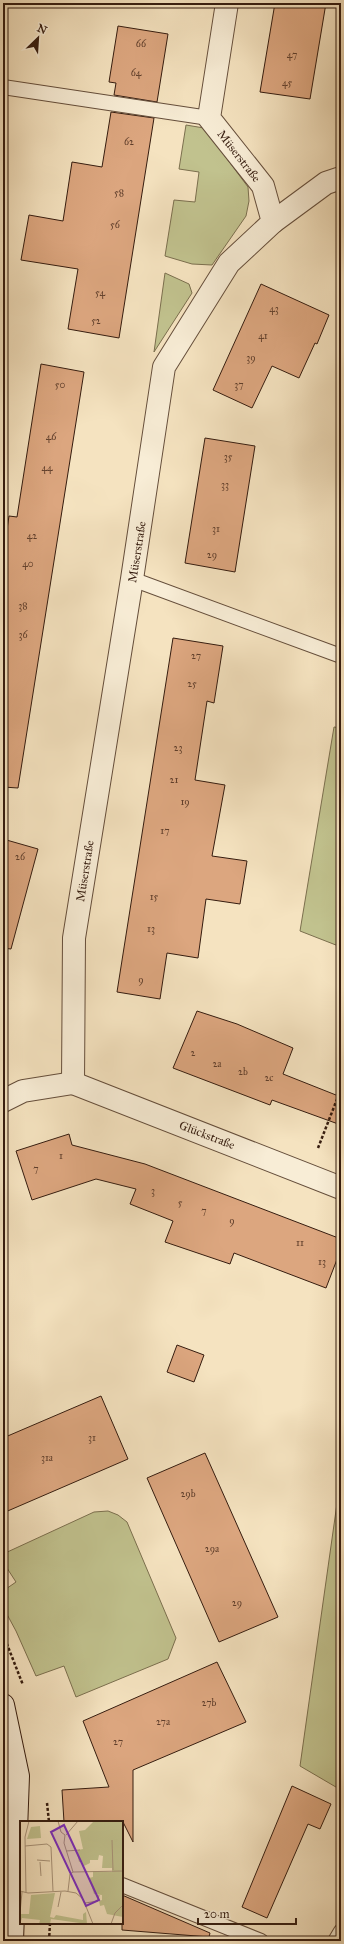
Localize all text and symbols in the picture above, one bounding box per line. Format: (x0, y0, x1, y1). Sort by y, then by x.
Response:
north arrow (18, 18, 58, 58)
text: N (35, 22, 50, 38)
house number: 66 (136, 38, 147, 50)
house number: 47 (287, 49, 297, 61)
house number: 64 (131, 67, 142, 79)
house number: 45 (282, 77, 292, 89)
street label: Müserstraße (214, 127, 264, 185)
house number: 62 (124, 136, 134, 148)
house number: 58 (114, 187, 124, 199)
house number: 56 (110, 219, 121, 231)
house number: 54 (95, 287, 105, 299)
house number: 43 (269, 303, 279, 315)
house number: 52 (91, 315, 101, 327)
house number: 41 (258, 330, 268, 342)
house number: 39 (246, 352, 256, 364)
house number: 50 (55, 379, 65, 391)
house number: 37 (234, 379, 244, 391)
house number: 46 (46, 431, 57, 443)
house number: 35 (224, 451, 233, 463)
house number: 44 (41, 462, 53, 474)
house number: 33 (221, 479, 229, 491)
street label: Müserstraße (125, 520, 149, 584)
house number: 31 (212, 523, 220, 535)
house number: 42 (27, 530, 37, 542)
house number: 29 (207, 549, 217, 561)
house number: 40 (22, 558, 34, 570)
house number: 38 (18, 600, 28, 612)
house number: 36 (18, 629, 28, 641)
house number: 27 (191, 650, 201, 662)
house number: 25 (187, 678, 197, 690)
house number: 23 (174, 742, 182, 754)
house number: 21 (170, 774, 178, 786)
house number: 19 (180, 796, 190, 808)
house number: 17 (160, 825, 170, 837)
street label: Müserstraße (73, 839, 97, 903)
house number: 26 (15, 851, 26, 863)
house number: 15 (150, 891, 159, 903)
house number: 13 (147, 923, 155, 935)
house number: 9 (138, 974, 144, 986)
house number: 2 (191, 1047, 196, 1059)
house number: 2a (212, 1058, 222, 1070)
house number: 2b (238, 1066, 248, 1078)
house number: 2c (264, 1072, 274, 1084)
street label: Glückstraße (177, 1118, 237, 1152)
house number: 1 (59, 1150, 63, 1162)
house number: 7 (33, 1163, 39, 1175)
house number: 3 (151, 1185, 155, 1197)
house number: 5 (178, 1197, 183, 1209)
house number: 7 (201, 1205, 207, 1217)
house number: 9 (229, 1215, 235, 1227)
house number: 11 (296, 1237, 304, 1249)
house number: 13 (318, 1256, 326, 1268)
house number: 31 (88, 1432, 96, 1444)
house number: 31a (41, 1452, 54, 1464)
house number: 29b (180, 1488, 196, 1500)
house number: 29a (205, 1543, 220, 1555)
house number: 29 (232, 1597, 242, 1609)
house number: 27b (202, 1697, 217, 1709)
house number: 27a (156, 1716, 171, 1728)
house number: 27 (113, 1736, 123, 1748)
inset map (20, 1821, 123, 1924)
scale bar (198, 1900, 296, 1926)
text: 20 m (204, 1907, 230, 1921)

